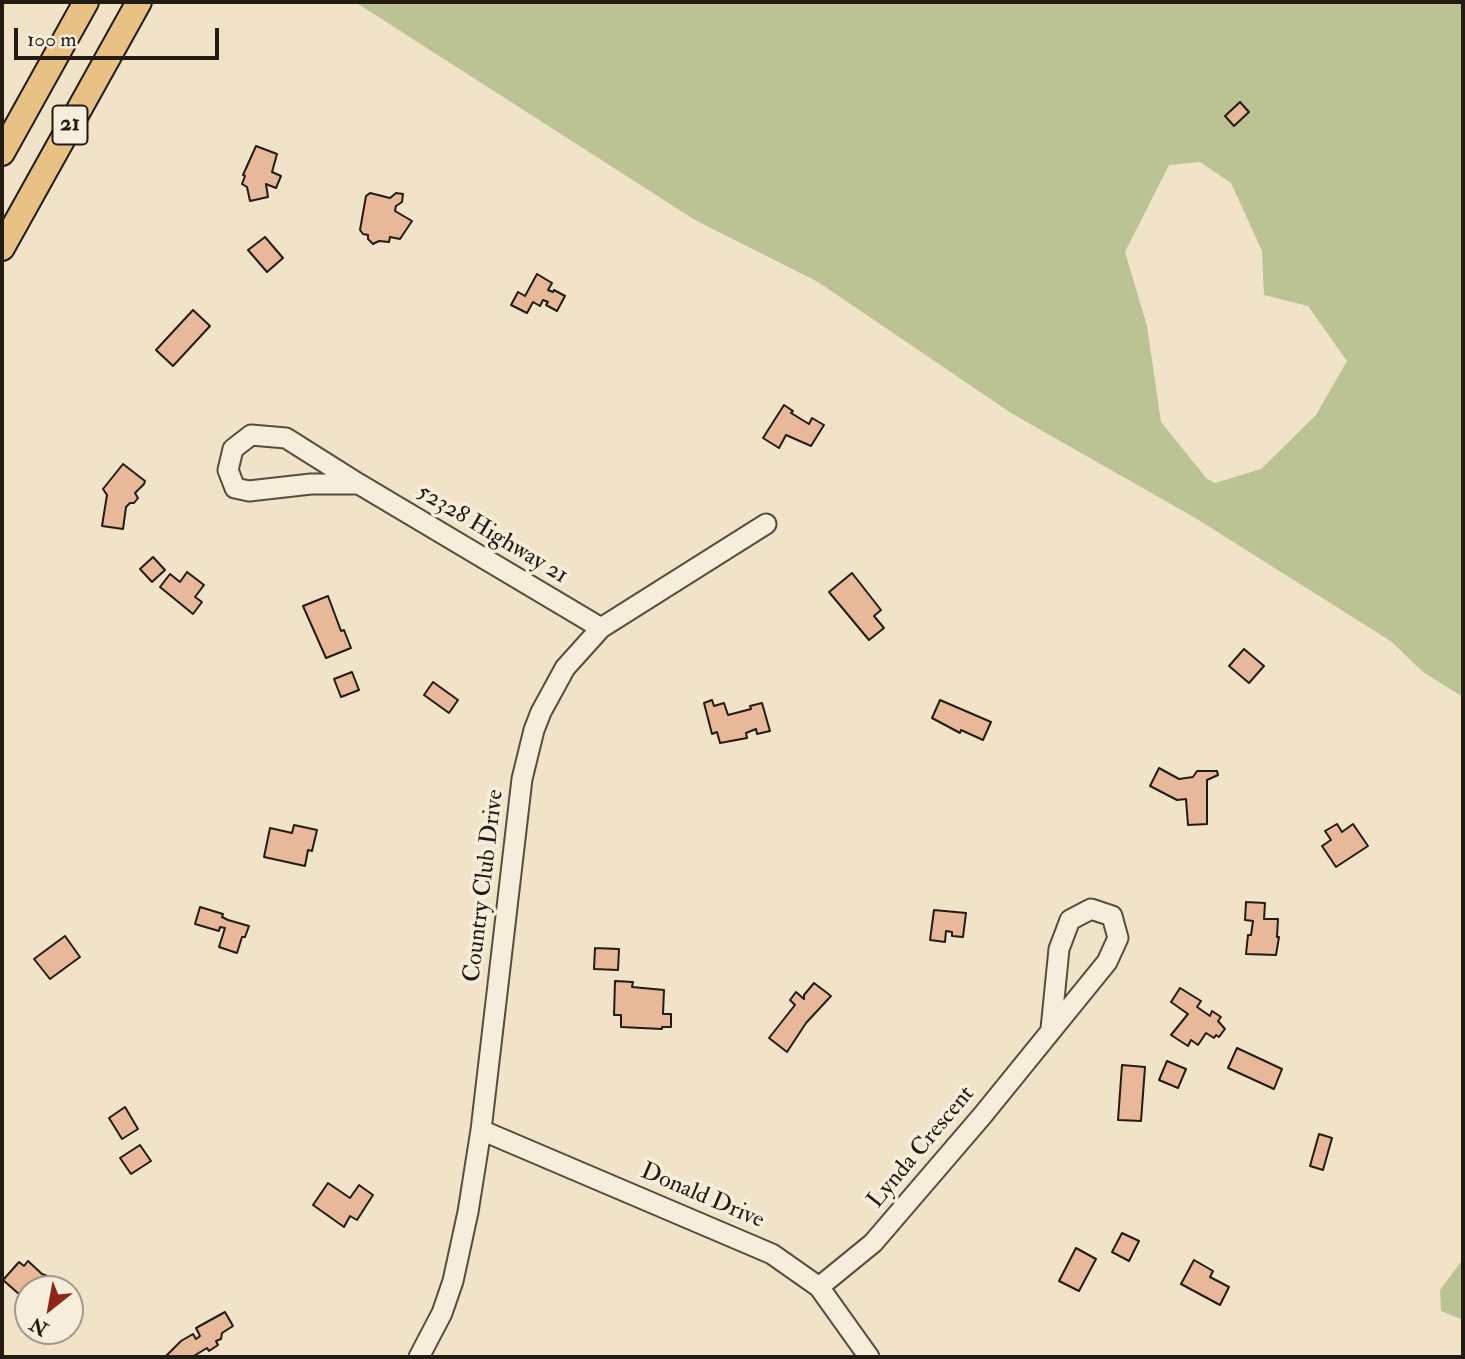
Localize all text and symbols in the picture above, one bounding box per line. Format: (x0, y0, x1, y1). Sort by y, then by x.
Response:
scale bar (18, 14, 222, 58)
text: 100 m (27, 26, 77, 53)
road number: 21 (52, 106, 88, 144)
street label: 52328 Highway 21 (411, 479, 573, 591)
street label: Country Club Drive (459, 788, 511, 984)
street label: Lynda Crescent (862, 1081, 982, 1215)
street label: Donald Drive (636, 1158, 768, 1236)
north arrow (14, 1275, 84, 1345)
text: N (26, 1312, 53, 1341)

